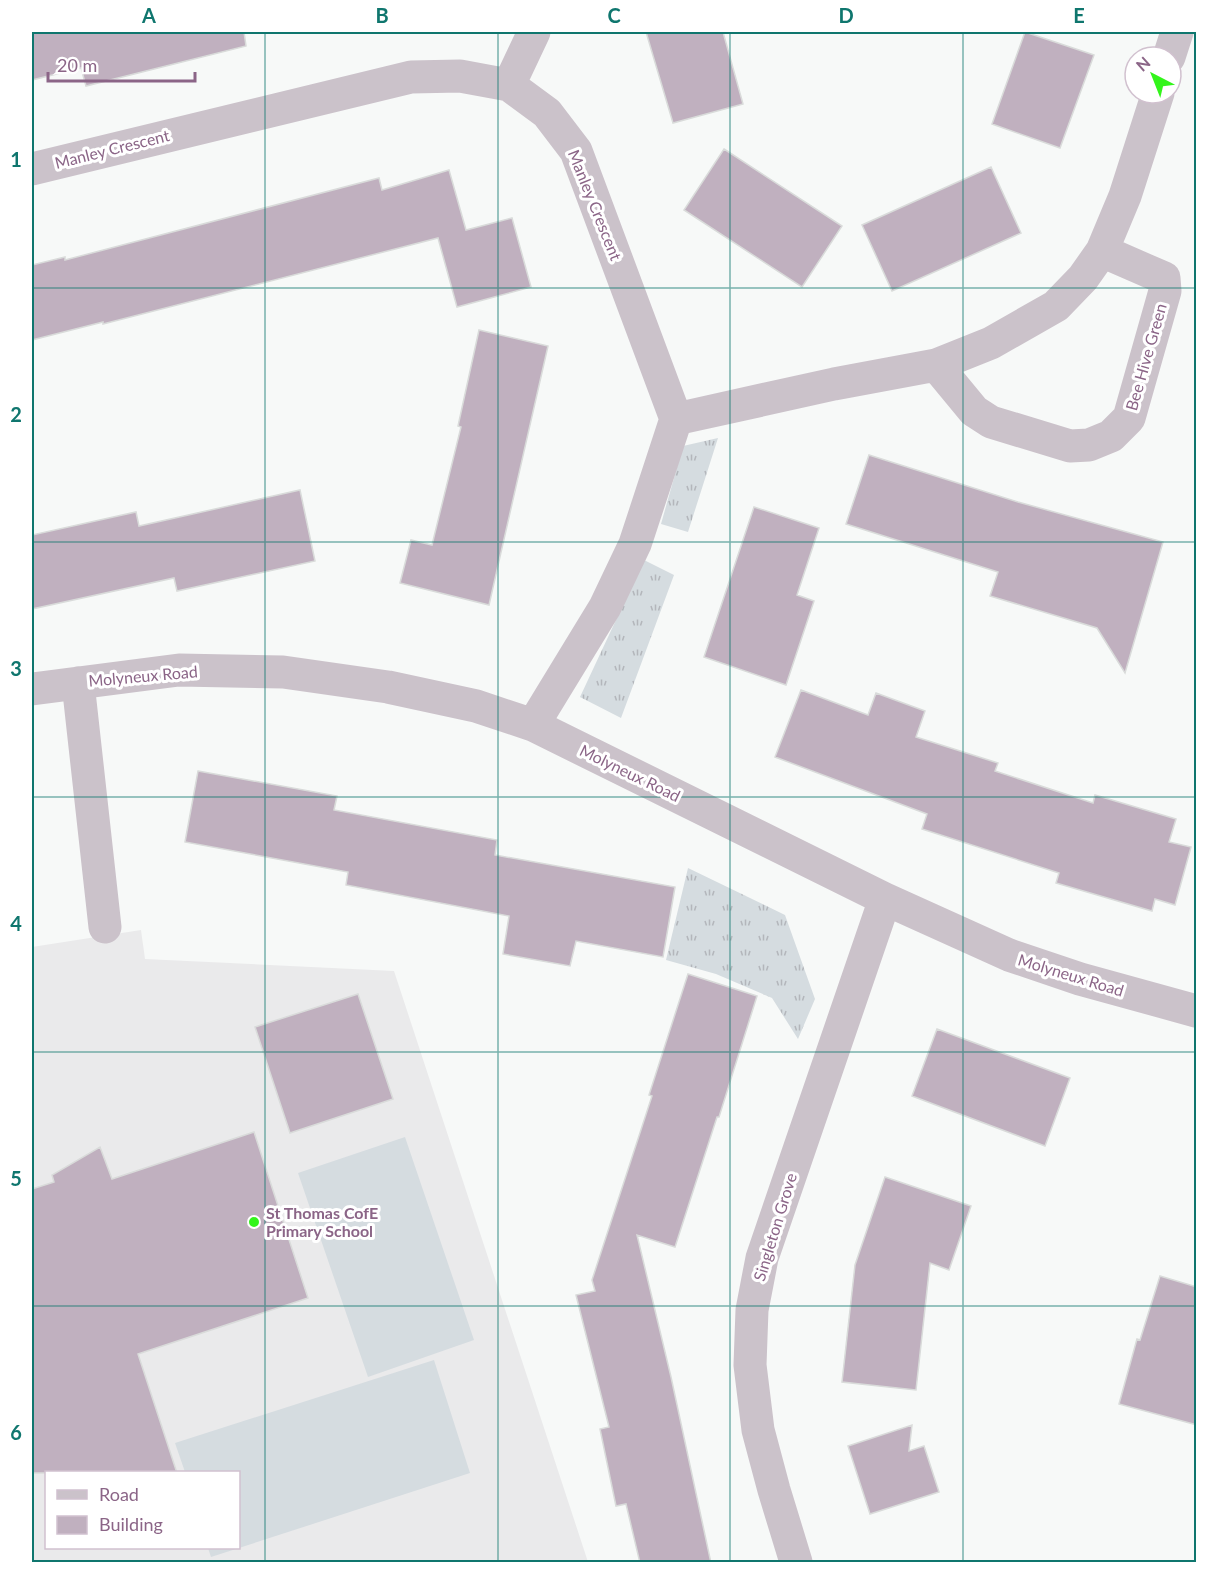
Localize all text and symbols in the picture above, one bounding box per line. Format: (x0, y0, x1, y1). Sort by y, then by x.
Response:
text: A (141, 3, 156, 27)
text: B (375, 3, 389, 27)
text: C (607, 3, 621, 27)
text: D (838, 3, 854, 27)
text: E (1073, 3, 1085, 27)
scale bar (48, 45, 195, 83)
north arrow (1123, 45, 1183, 105)
text: N (1132, 52, 1154, 75)
text: 20 m (57, 54, 97, 76)
street label: Manley Crescent (53, 125, 171, 172)
text: 1 (10, 147, 22, 171)
street label: Manley Crescent (565, 147, 626, 263)
street label: Bee Hive Green (1121, 301, 1170, 413)
text: 2 (10, 402, 22, 426)
text: 3 (10, 656, 22, 680)
street label: Molyneux Road (88, 661, 198, 690)
street label: Molyneux Road (577, 740, 684, 805)
text: 4 (10, 911, 22, 935)
street label: Molyneux Road (1016, 949, 1126, 1000)
text: 5 (10, 1166, 22, 1190)
street label: Singleton Grove (749, 1171, 800, 1283)
place label: St Thomas CofE Primary School (266, 1203, 378, 1240)
marker: St Thomas CofE Primary School (247, 1215, 261, 1229)
text: 6 (10, 1420, 22, 1444)
legend (45, 1471, 240, 1549)
text: Road (99, 1483, 139, 1505)
text: Building (99, 1513, 163, 1535)

